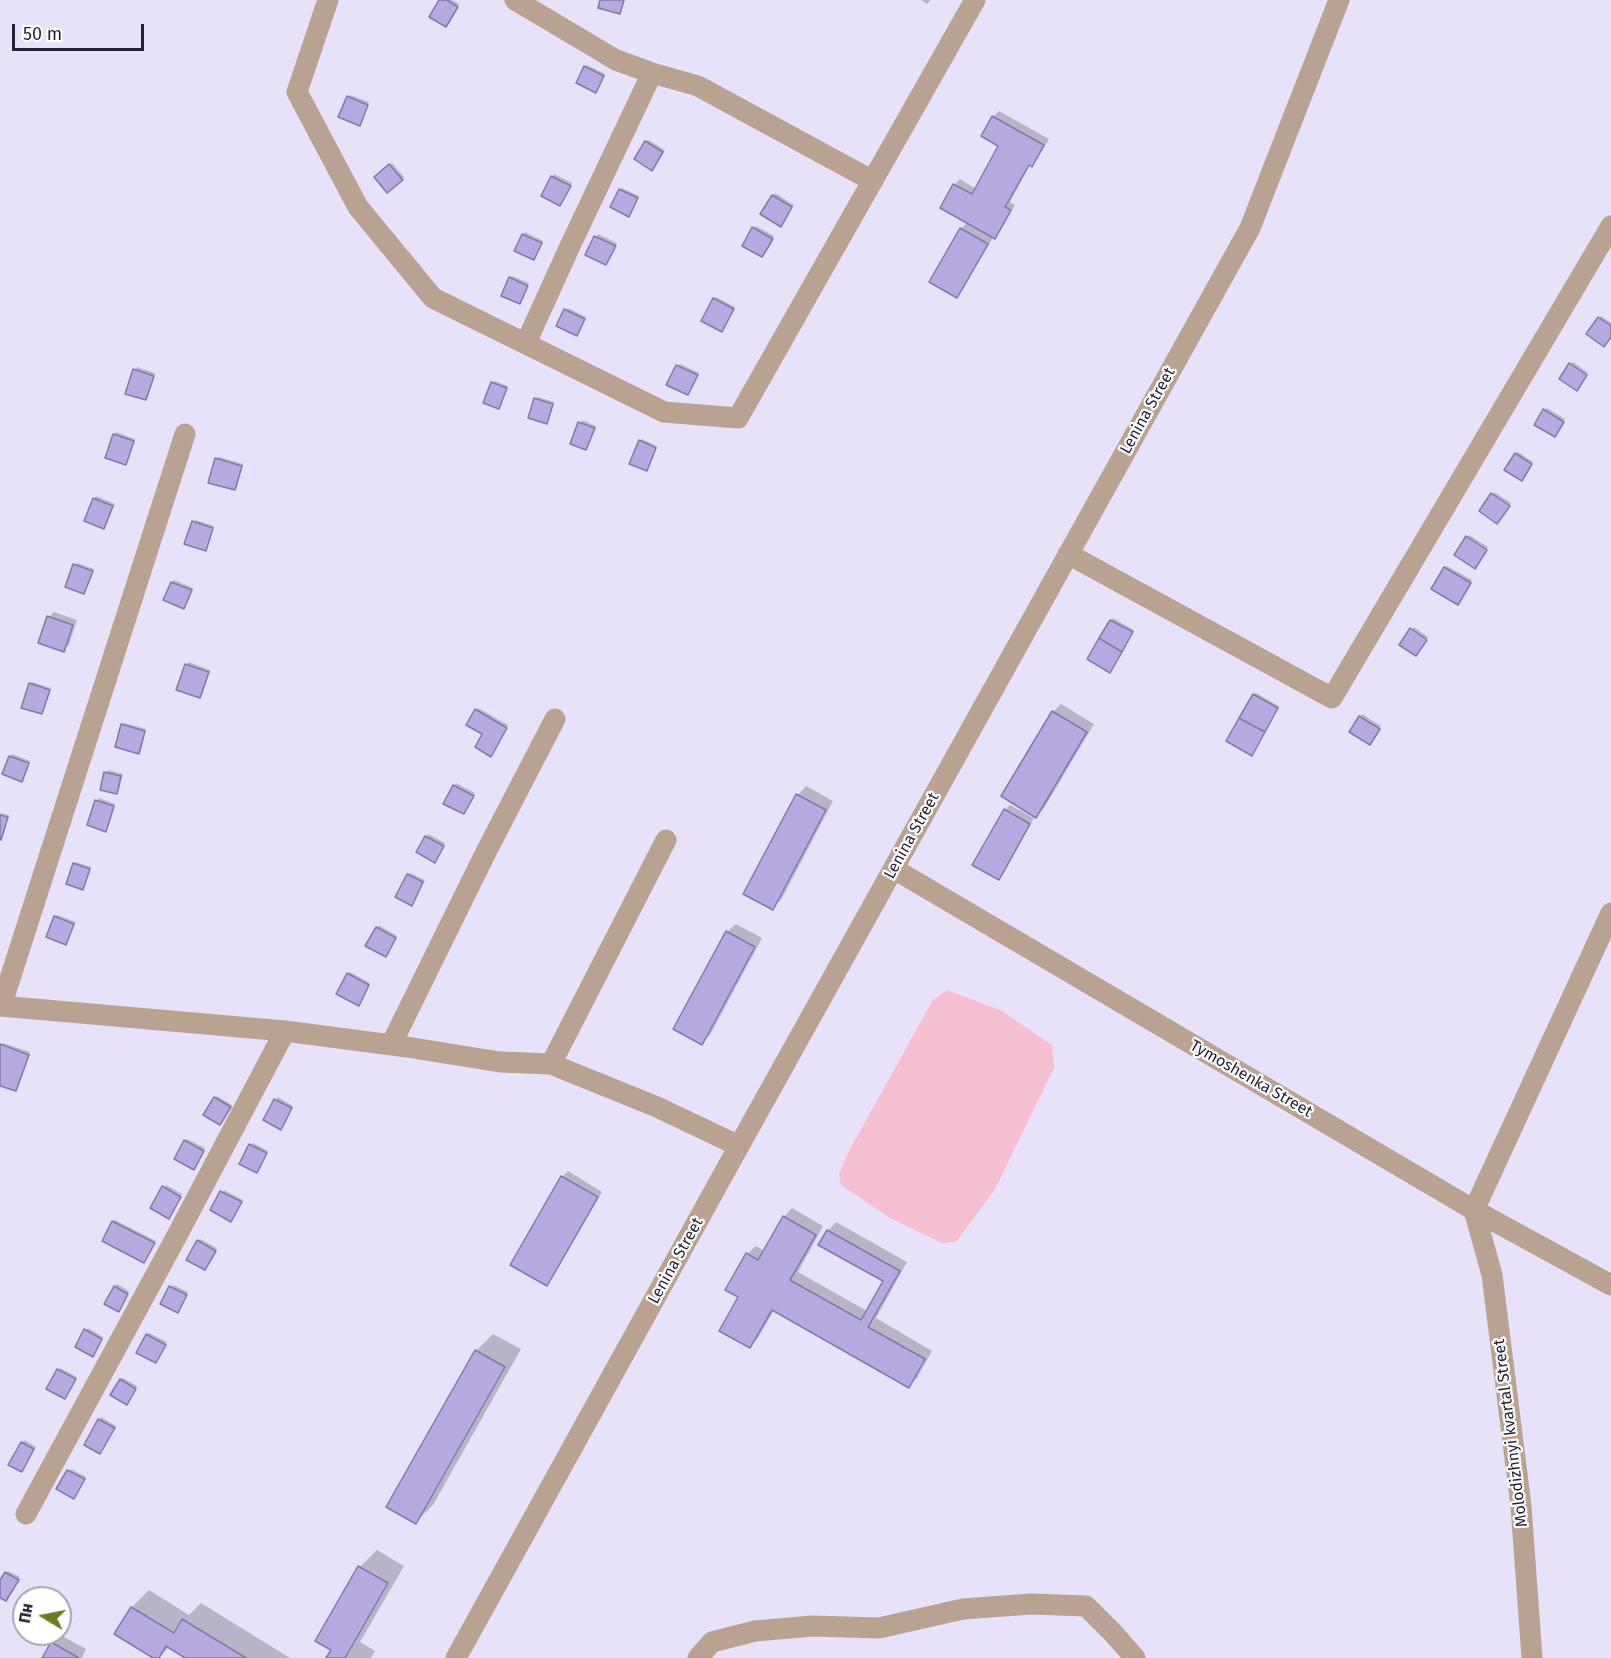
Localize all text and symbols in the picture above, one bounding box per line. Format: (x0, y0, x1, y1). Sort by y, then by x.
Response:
scale bar (15, 12, 147, 50)
text: 50 m (23, 23, 62, 45)
street label: Lenina Street (1116, 364, 1180, 458)
street label: Lenina Street (880, 789, 944, 883)
street label: Tymoshenka Street (1187, 1036, 1315, 1122)
street label: Lenina Street (644, 1214, 708, 1308)
street label: Molodizhnyi kvartal Street (1490, 1338, 1532, 1528)
north arrow (12, 1586, 72, 1646)
text: Пн (15, 1602, 37, 1625)

